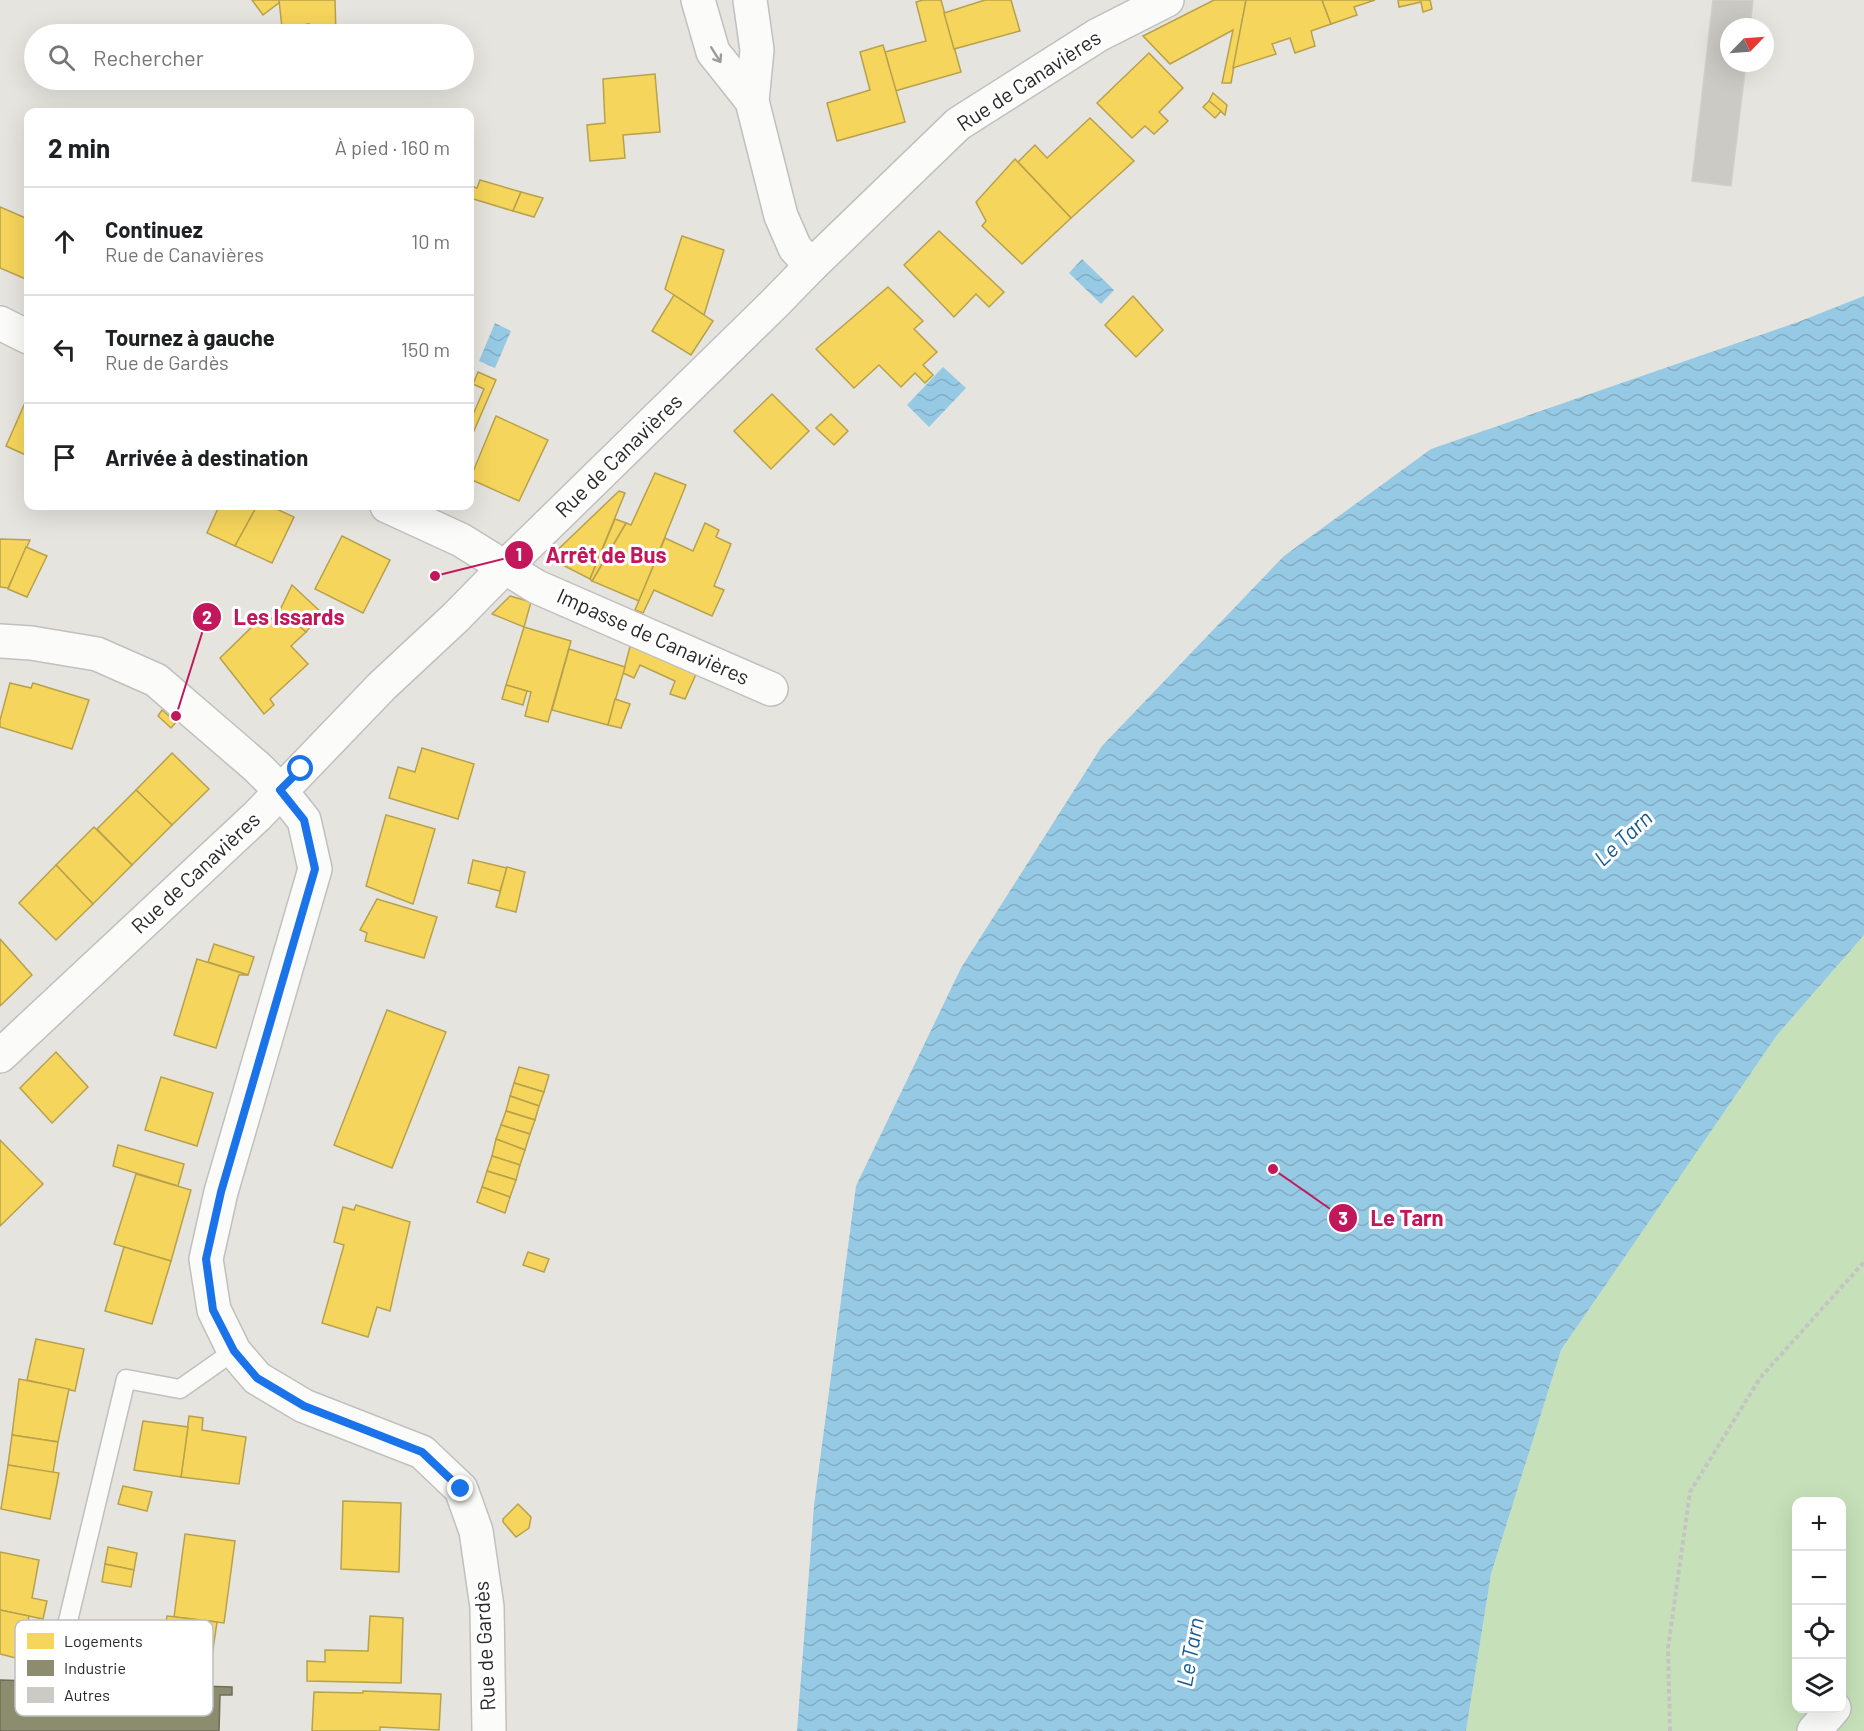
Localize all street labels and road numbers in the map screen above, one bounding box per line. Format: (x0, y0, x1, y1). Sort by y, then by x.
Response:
street label: Rue de Canavières (951, 24, 1105, 136)
street label: Rue de Canavières (549, 388, 687, 522)
street label: Impasse de Canavières (554, 582, 754, 689)
street label: Rue de Canavières (125, 806, 264, 938)
street label: Rue de Gardès (468, 1581, 499, 1712)

